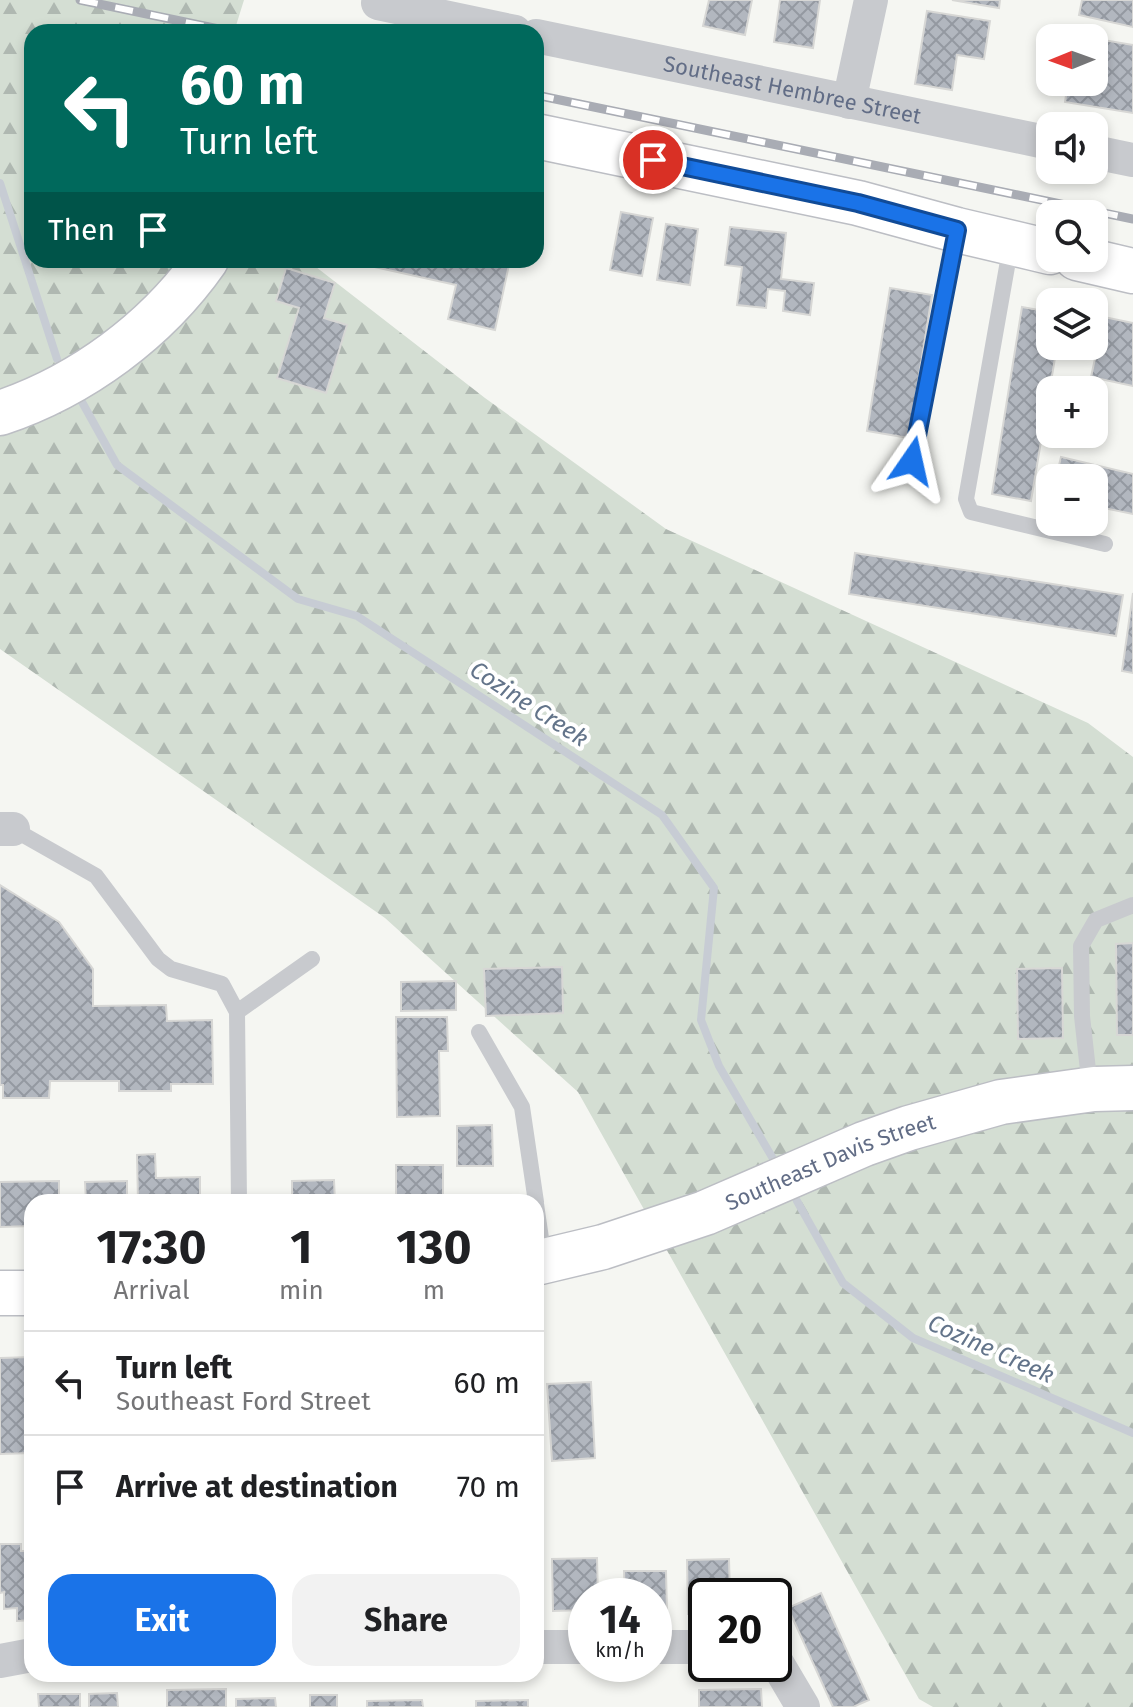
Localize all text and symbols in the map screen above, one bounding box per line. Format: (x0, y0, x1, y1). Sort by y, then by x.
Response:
north arrow (1036, 24, 1108, 96)
map controls (1036, 24, 1108, 536)
street label: Southeast Hembree Street (661, 49, 924, 129)
text: 60 m (180, 52, 305, 119)
icon: left (48, 56, 152, 160)
button: sound (1036, 112, 1108, 184)
text: Turn left (180, 120, 318, 164)
pin (619, 126, 687, 194)
icon: arrive (631, 138, 675, 182)
button: search (1036, 200, 1108, 272)
icon: arrive (131, 208, 175, 252)
text: Then (48, 212, 115, 248)
button: layers (1036, 288, 1108, 360)
button: + (1036, 376, 1108, 448)
position arrow (870, 419, 954, 503)
button: − (1036, 464, 1108, 536)
water label: Cozine Creek (465, 655, 593, 753)
street label: Southeast Davis Street (721, 1108, 939, 1216)
text: 17:30 (96, 1218, 207, 1276)
text: 1 (290, 1218, 313, 1276)
text: 130 (396, 1218, 472, 1276)
text: Arrival (113, 1275, 190, 1306)
text: min (279, 1275, 324, 1306)
text: m (423, 1275, 445, 1306)
water label: Cozine Creek (924, 1309, 1058, 1389)
text: Turn left (116, 1350, 232, 1386)
icon: left (48, 1361, 92, 1405)
text: 60 m (454, 1365, 520, 1401)
text: Southeast Ford Street (116, 1386, 371, 1417)
icon: arrive (48, 1465, 92, 1509)
text: Arrive at destination (116, 1469, 398, 1505)
text: 70 m (457, 1469, 520, 1505)
button: Exit (48, 1574, 276, 1666)
button: Share (292, 1574, 520, 1666)
speed limit sign: 20 (688, 1578, 792, 1682)
text: 14 (599, 1596, 641, 1644)
text: km/h (595, 1638, 645, 1662)

